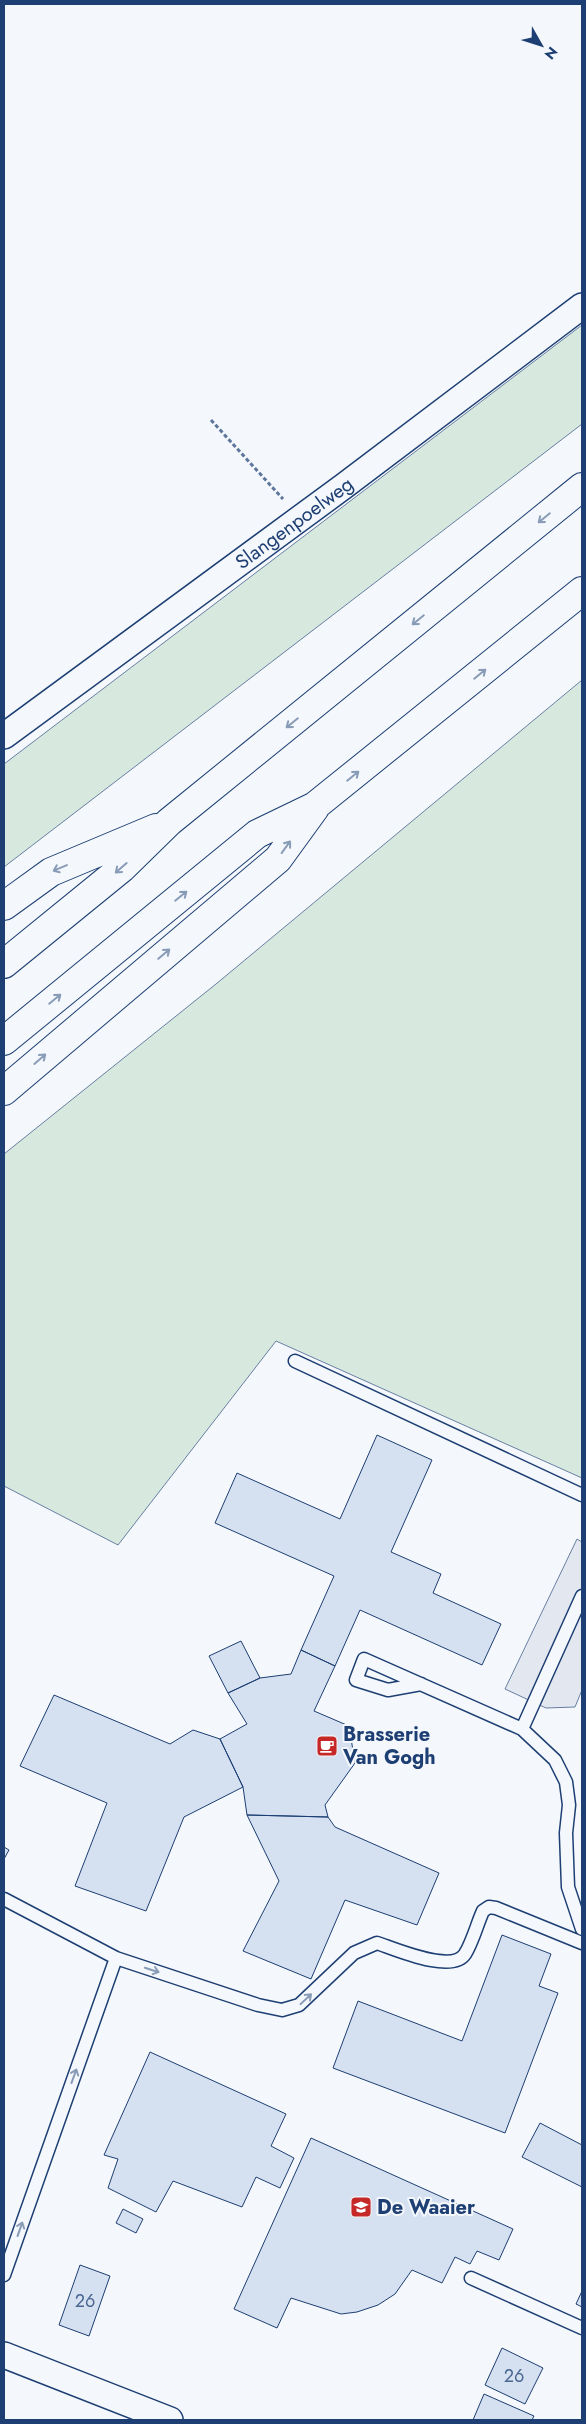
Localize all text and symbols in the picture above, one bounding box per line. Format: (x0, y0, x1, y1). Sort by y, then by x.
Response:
north arrow (516, 20, 566, 70)
text: N (540, 43, 562, 64)
street label: Slangenpoelweg (229, 470, 359, 576)
one-way arrow (538, 512, 551, 523)
one-way arrow (412, 615, 425, 626)
one-way arrow (473, 668, 486, 679)
one-way arrow (286, 717, 299, 728)
one-way arrow (347, 770, 360, 781)
one-way arrow (281, 840, 291, 854)
one-way arrow (115, 863, 128, 874)
one-way arrow (52, 865, 67, 874)
one-way arrow (174, 891, 187, 902)
one-way arrow (157, 948, 170, 959)
one-way arrow (48, 994, 61, 1005)
one-way arrow (34, 1053, 47, 1065)
place label: Brasserie Van Gogh (342, 1720, 436, 1772)
cafe icon: Brasserie Van Gogh (315, 1734, 339, 1758)
one-way arrow (144, 1966, 160, 1976)
one-way arrow (299, 1993, 312, 2005)
one-way arrow (70, 2068, 79, 2084)
place label: De Waaier (377, 2193, 476, 2222)
school or university icon: De Waaier (349, 2195, 373, 2219)
one-way arrow (16, 2221, 25, 2237)
house number: 26 (75, 2288, 95, 2314)
house number: 26 (504, 2363, 524, 2389)

